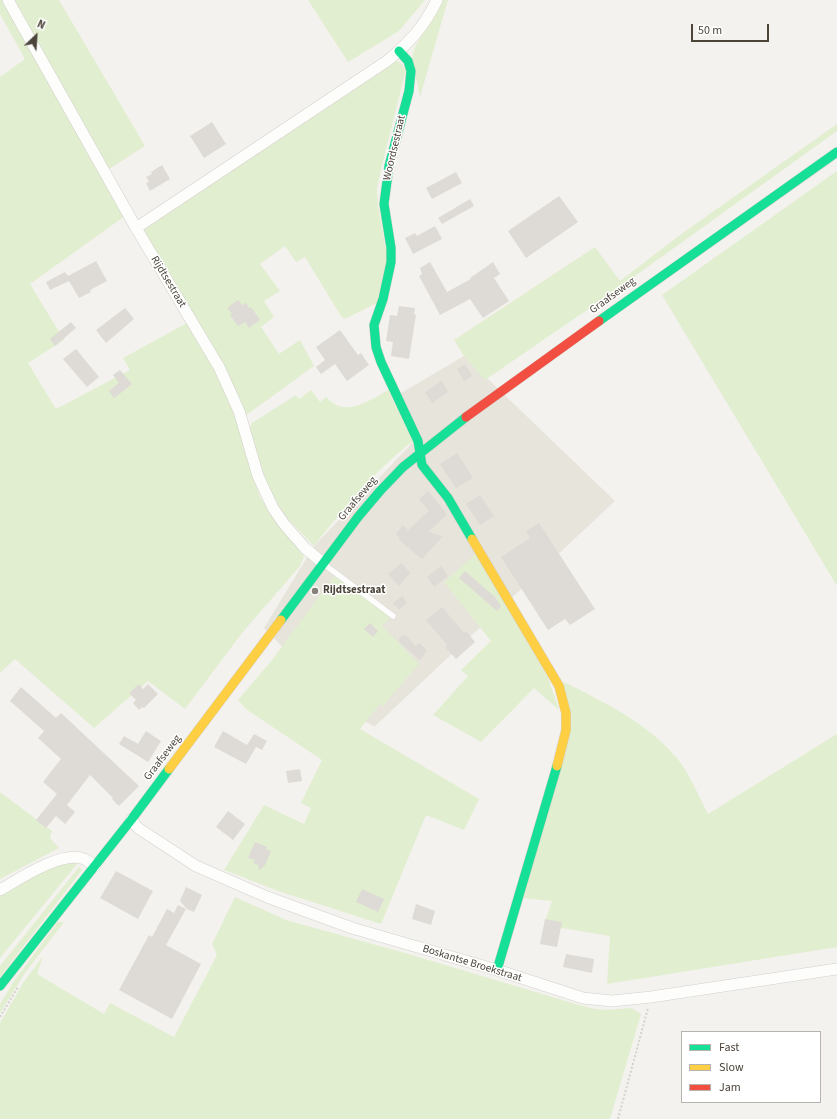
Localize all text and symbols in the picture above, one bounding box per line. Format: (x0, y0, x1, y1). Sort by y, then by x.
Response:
north arrow (16, 16, 56, 56)
text: N (35, 16, 48, 33)
scale bar (693, 16, 771, 42)
text: 50 m (698, 22, 722, 39)
street label: Woordsestraat (381, 114, 409, 182)
street label: Rijdtsestraat (147, 254, 189, 310)
street label: Graafseweg (587, 275, 639, 317)
street label: Graafseweg (336, 474, 380, 524)
place label: Rijdtsestraat (323, 584, 385, 598)
marker: Rijdtsestraat (310, 586, 320, 596)
street label: Graafseweg (142, 733, 184, 783)
street label: Boskantse Broekstraat (421, 943, 523, 985)
legend (681, 1031, 821, 1103)
text: Fast (719, 1039, 739, 1056)
text: Slow (719, 1059, 744, 1076)
text: Jam (719, 1079, 741, 1096)

